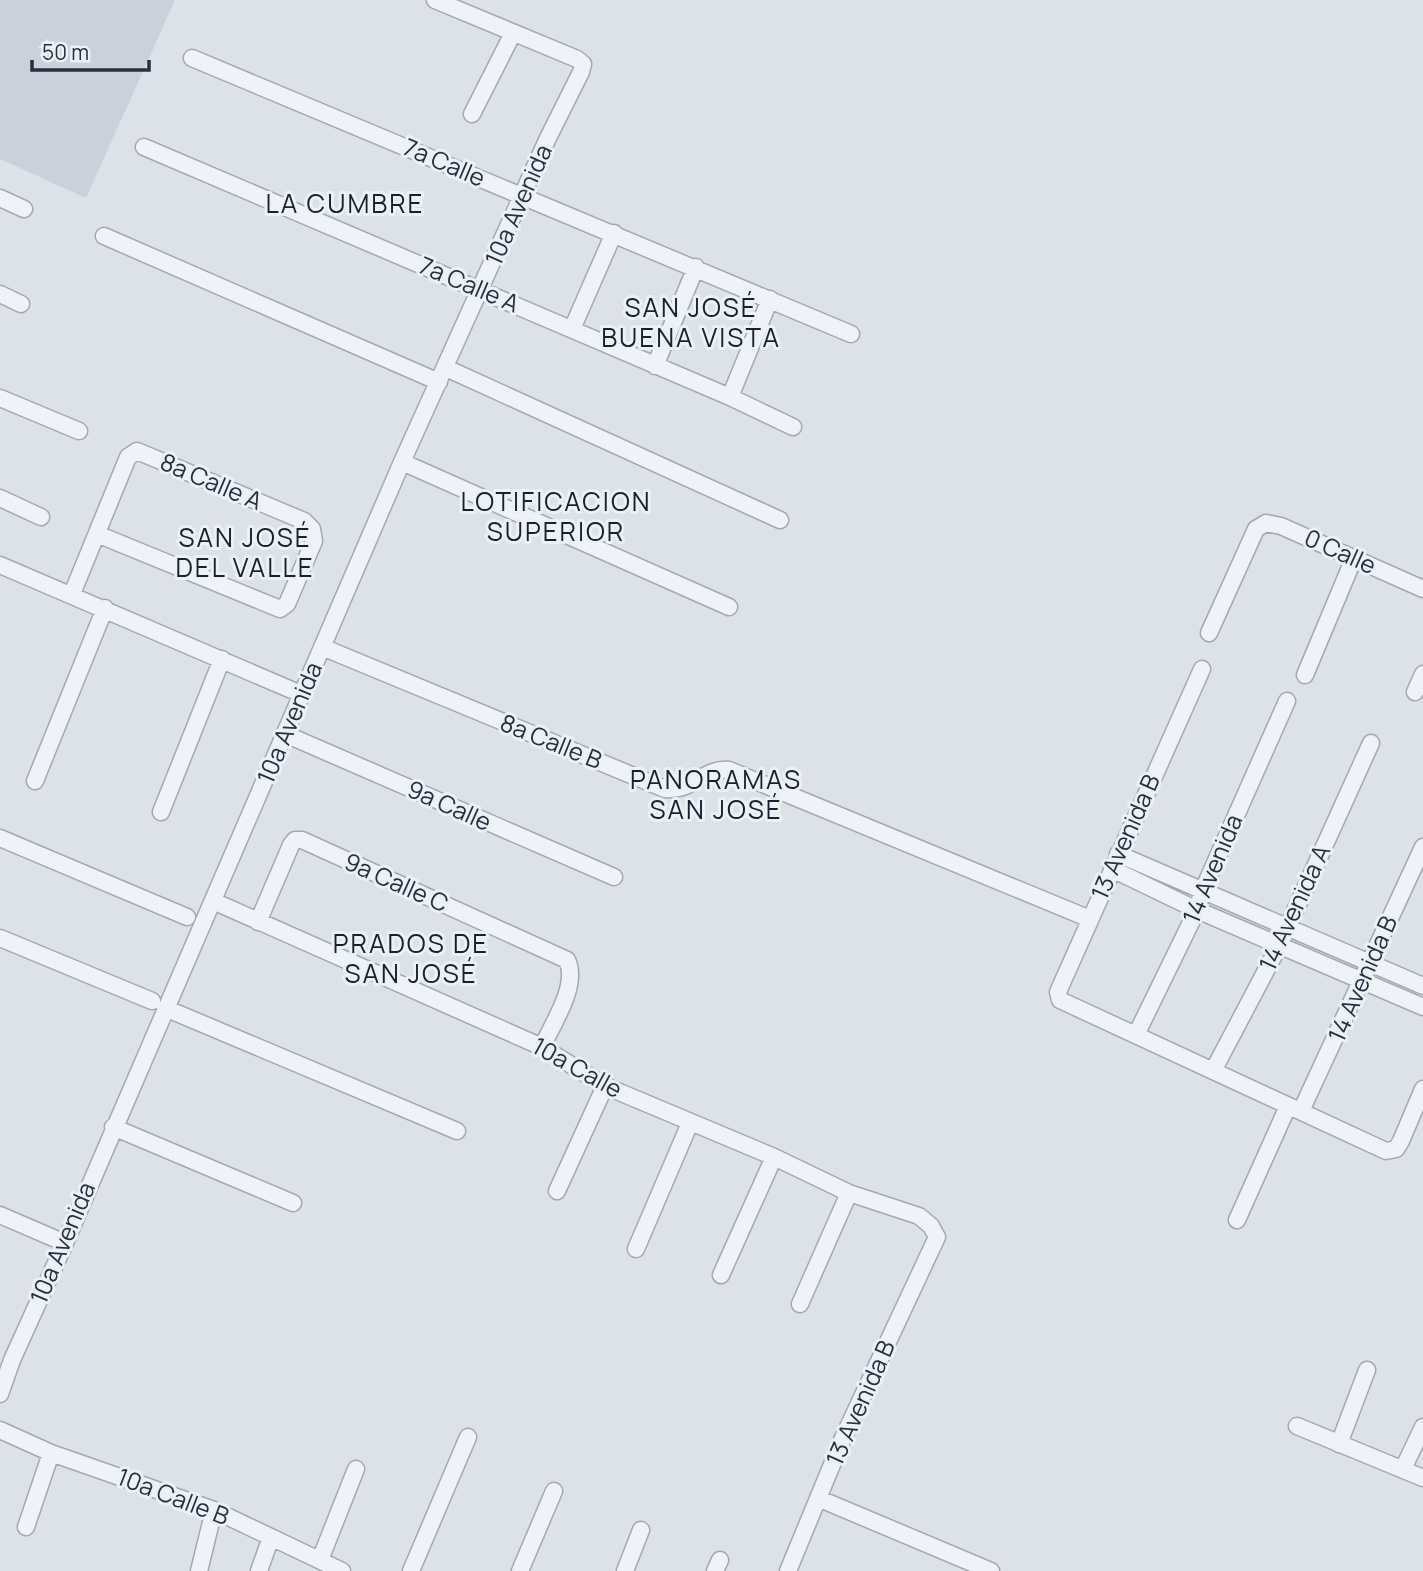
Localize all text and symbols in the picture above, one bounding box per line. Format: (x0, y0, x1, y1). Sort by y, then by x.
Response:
scale bar (32, 28, 149, 72)
text: 50 m (42, 38, 89, 66)
street label: 7a Calle (399, 130, 491, 194)
street label: 10a Avenida (476, 139, 559, 270)
district label: LA CUMBRE (266, 185, 424, 221)
street label: 7a Calle A (414, 248, 525, 320)
district label: SAN JOSÉ BUENA VISTA (601, 289, 781, 355)
street label: 8a Calle A (156, 444, 268, 517)
district label: LOTIFICACION SUPERIOR (460, 483, 652, 549)
district label: SAN JOSÉ DEL VALLE (175, 519, 315, 585)
street label: 0 Calle (1300, 520, 1382, 581)
street label: 10a Avenida (248, 657, 329, 788)
street label: 8a Calle B (496, 705, 607, 776)
district label: PANORAMAS SAN JOSÉ (630, 761, 802, 827)
street label: 13 Avenida B (1082, 768, 1167, 904)
street label: 9a Calle (402, 772, 497, 838)
street label: 14 Avenida (1174, 809, 1249, 928)
street label: 14 Avenida A (1250, 839, 1337, 976)
street label: 9a Calle C (339, 844, 454, 919)
street label: 14 Avenida B (1319, 910, 1404, 1047)
district label: PRADOS DE SAN JOSÉ (333, 925, 489, 991)
street label: 10a Calle (527, 1029, 629, 1105)
street label: 10a Avenida (21, 1177, 102, 1308)
street label: 13 Avenida B (817, 1334, 902, 1470)
street label: 10a Calle B (113, 1459, 234, 1532)

